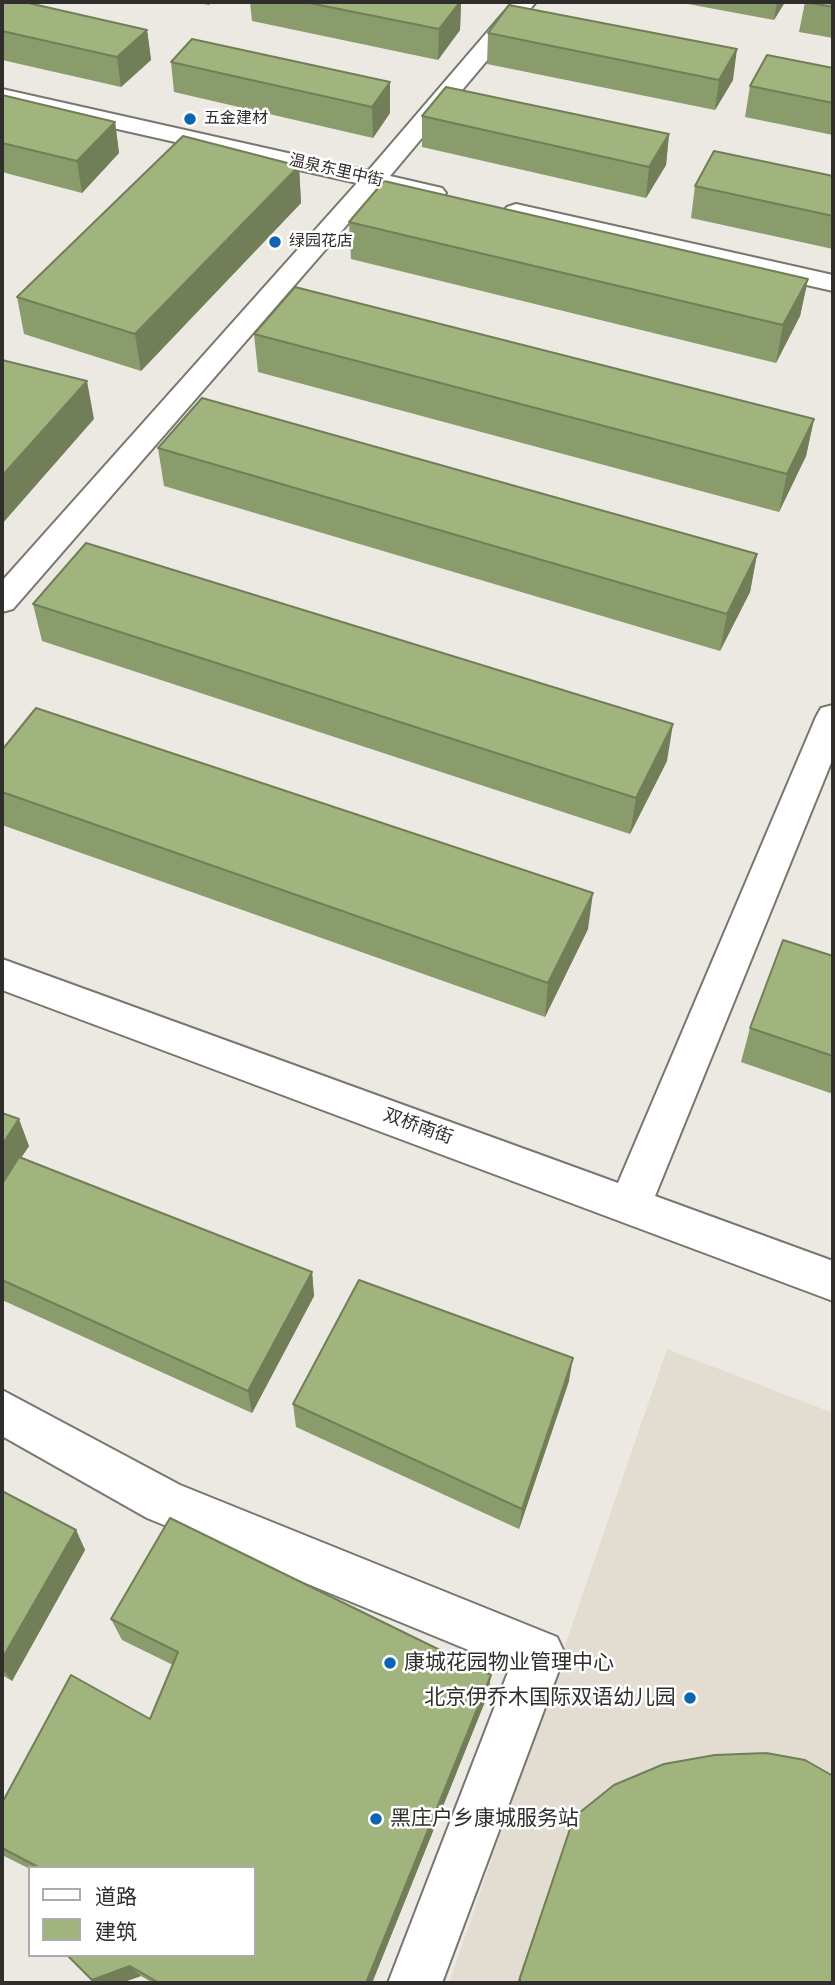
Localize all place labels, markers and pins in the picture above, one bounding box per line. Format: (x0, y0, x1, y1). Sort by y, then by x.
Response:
place label: 五金建材 (204, 109, 268, 129)
marker: 五金建材 (182, 111, 198, 127)
place label: 绿园花店 (289, 232, 353, 252)
marker: 绿园花店 (267, 234, 283, 250)
place label: 康城花园物业管理中心 (404, 1650, 614, 1676)
marker: 康城花园物业管理中心 (382, 1655, 398, 1671)
place label: 北京伊乔木国际双语幼儿园 (424, 1685, 676, 1711)
marker: 北京伊乔木国际双语幼儿园 (682, 1690, 698, 1706)
place label: 黑庄户乡康城服务站 (390, 1806, 579, 1832)
marker: 黑庄户乡康城服务站 (368, 1811, 384, 1827)

